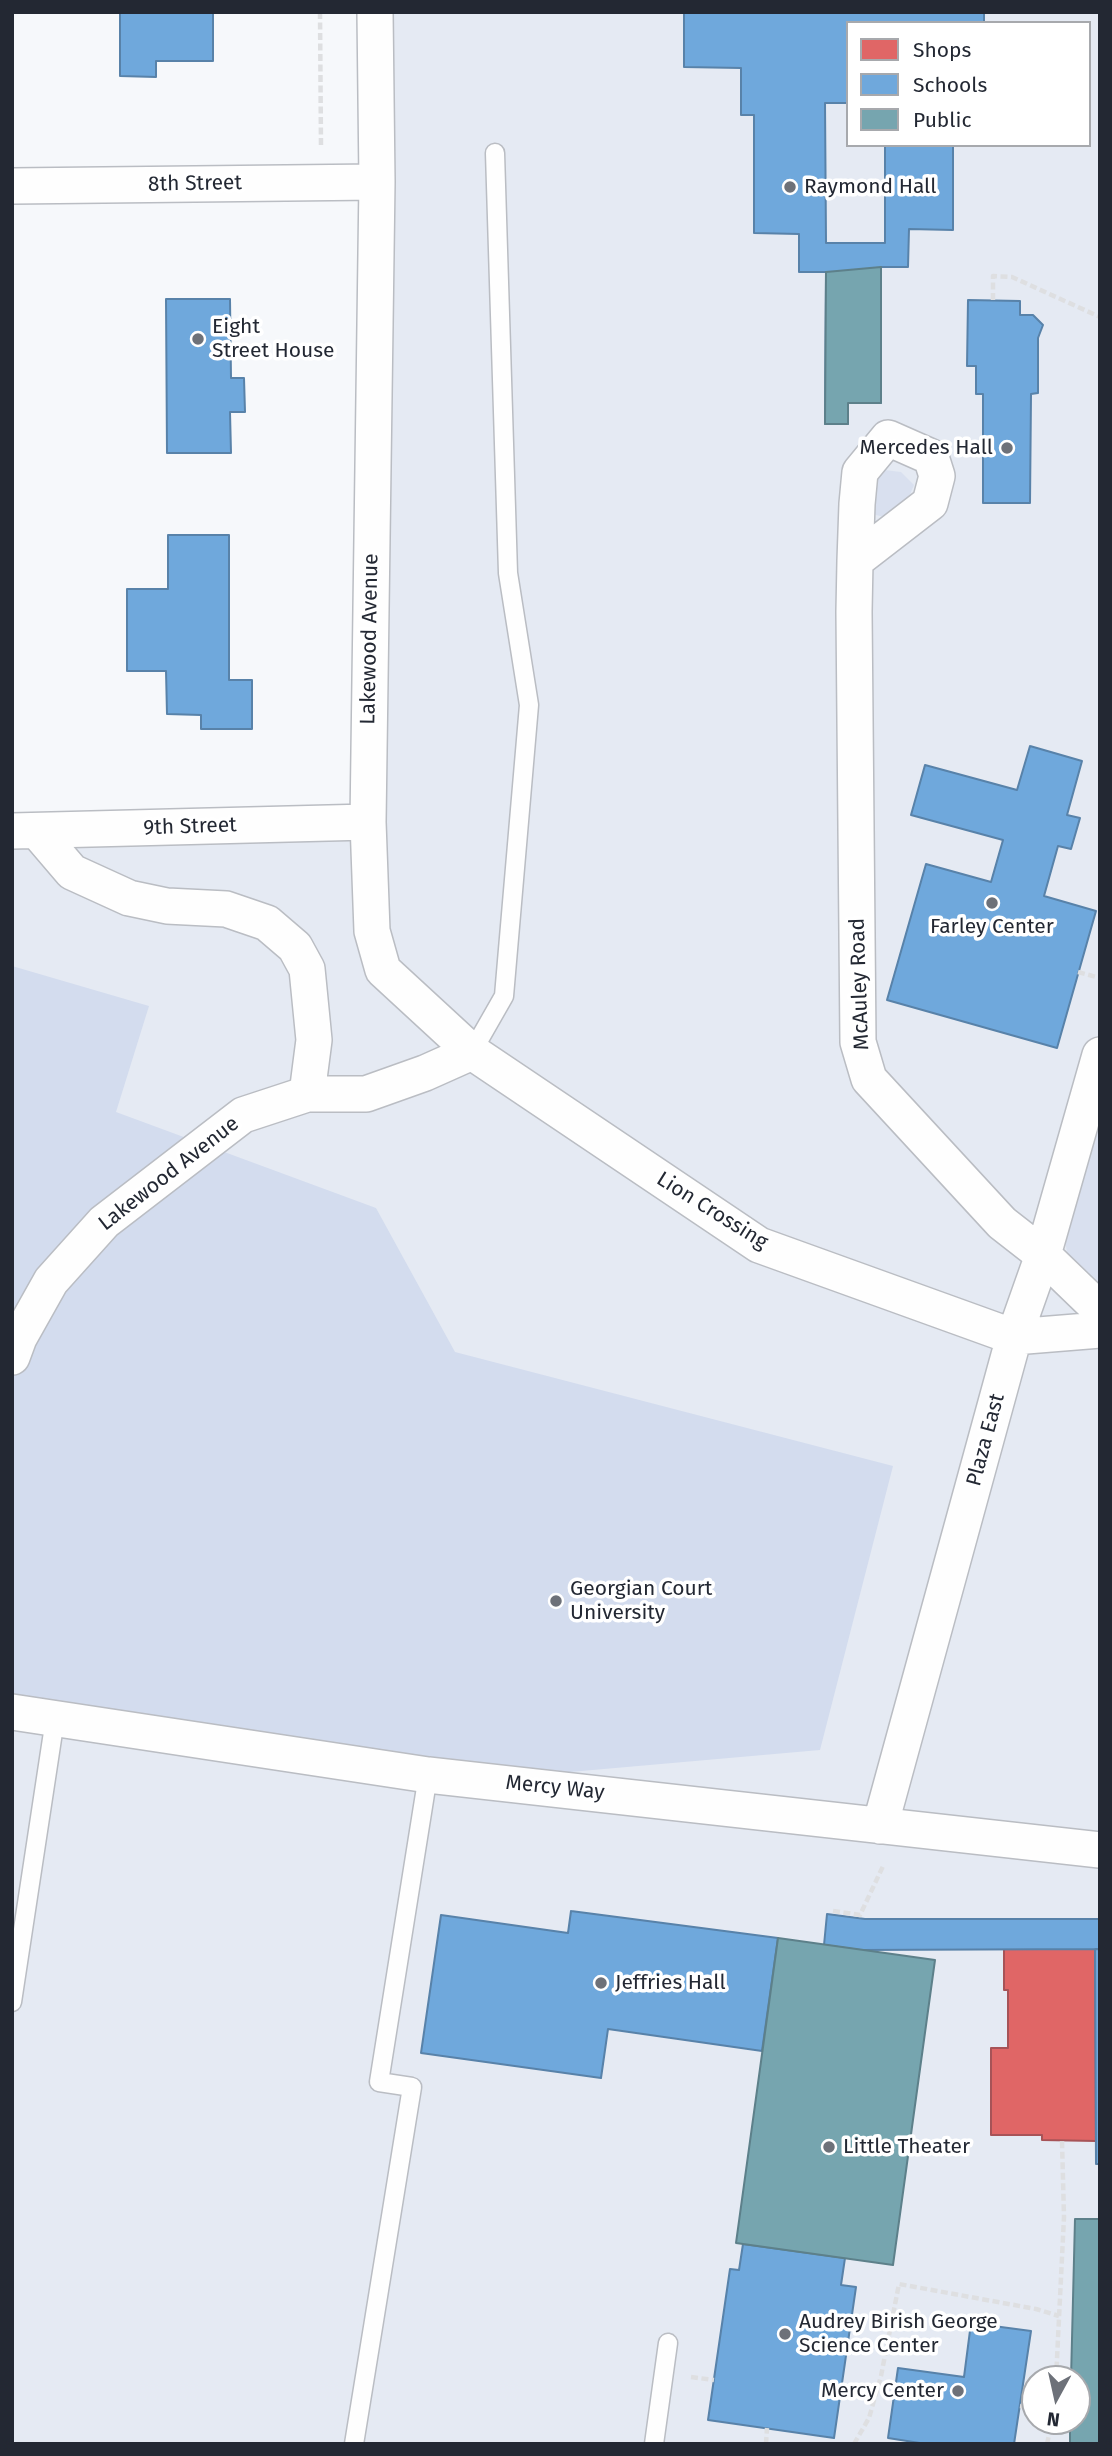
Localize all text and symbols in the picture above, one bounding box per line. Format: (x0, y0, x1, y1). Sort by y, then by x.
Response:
legend (846, 21, 1091, 147)
text: Shops (913, 37, 971, 63)
text: Schools (913, 72, 987, 98)
text: Public (913, 107, 971, 133)
street label: 8th Street (148, 171, 242, 197)
place label: Raymond Hall (804, 174, 936, 200)
marker: Raymond Hall (782, 179, 798, 195)
place label: Eight Street House (212, 314, 335, 364)
marker: Eight Street House (190, 331, 206, 347)
place label: Mercedes Hall (860, 435, 993, 461)
marker: Mercedes Hall (999, 440, 1015, 456)
street label: Lakewood Avenue (356, 553, 384, 725)
street label: 9th Street (143, 813, 237, 841)
marker: Farley Center (984, 895, 1000, 911)
place label: Farley Center (930, 914, 1054, 940)
street label: McAuley Road (845, 917, 875, 1051)
street label: Lakewood Avenue (94, 1111, 244, 1237)
street label: Lion Crossing (652, 1167, 772, 1255)
street label: Plaza East (962, 1391, 1010, 1489)
place label: Georgian Court University (570, 1576, 712, 1626)
marker: Georgian Court University (548, 1593, 564, 1609)
street label: Mercy Way (504, 1770, 606, 1806)
place label: Jeffries Hall (615, 1970, 726, 1996)
marker: Jeffries Hall (593, 1975, 609, 1991)
place label: Little Theater (843, 2134, 970, 2160)
marker: Little Theater (821, 2139, 837, 2155)
place label: Audrey Birish George Science Center (799, 2309, 998, 2359)
marker: Audrey Birish George Science Center (777, 2326, 793, 2342)
north arrow (1021, 2365, 1091, 2435)
place label: Mercy Center (821, 2378, 944, 2404)
marker: Mercy Center (950, 2383, 966, 2399)
text: N (1045, 2407, 1061, 2432)

